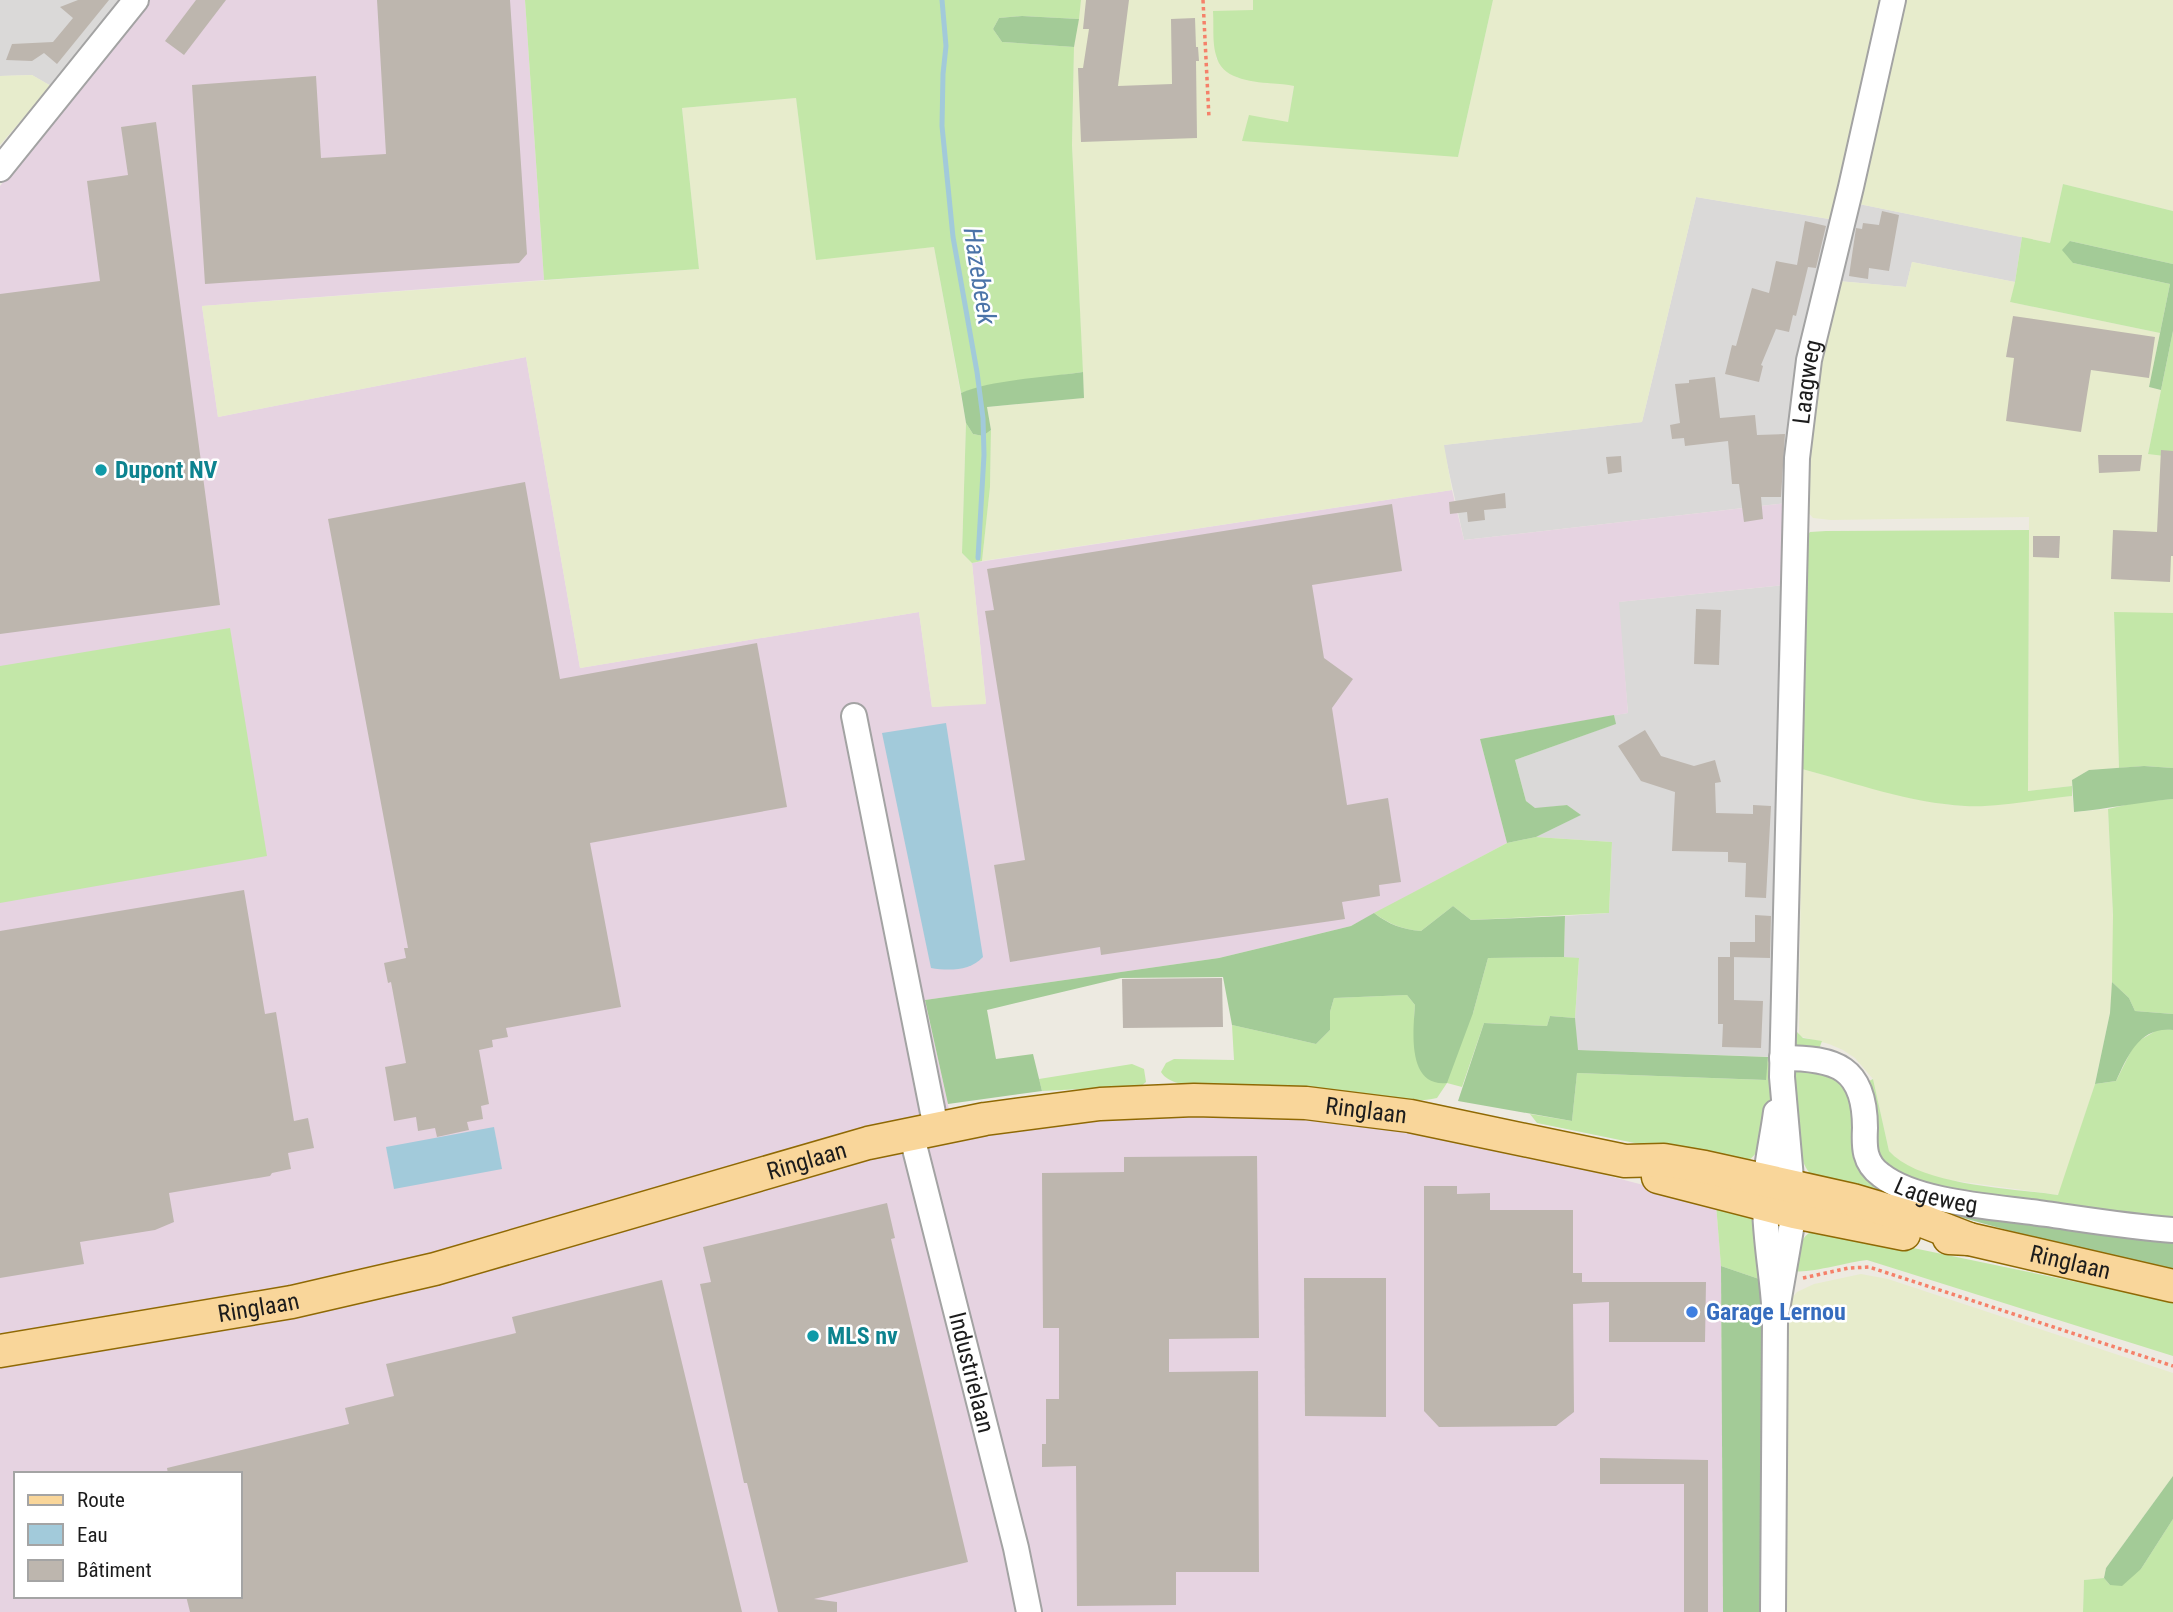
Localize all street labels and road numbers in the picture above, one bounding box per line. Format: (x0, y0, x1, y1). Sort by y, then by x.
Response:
street label: Laagweg (1787, 337, 1827, 426)
street label: Ringlaan (1324, 1092, 1409, 1129)
street label: Ringlaan (764, 1136, 850, 1186)
street label: Lageweg (1890, 1171, 1980, 1219)
street label: Ringlaan (2027, 1240, 2113, 1285)
street label: Ringlaan (216, 1287, 302, 1328)
street label: Industrielaan (943, 1309, 1000, 1436)

